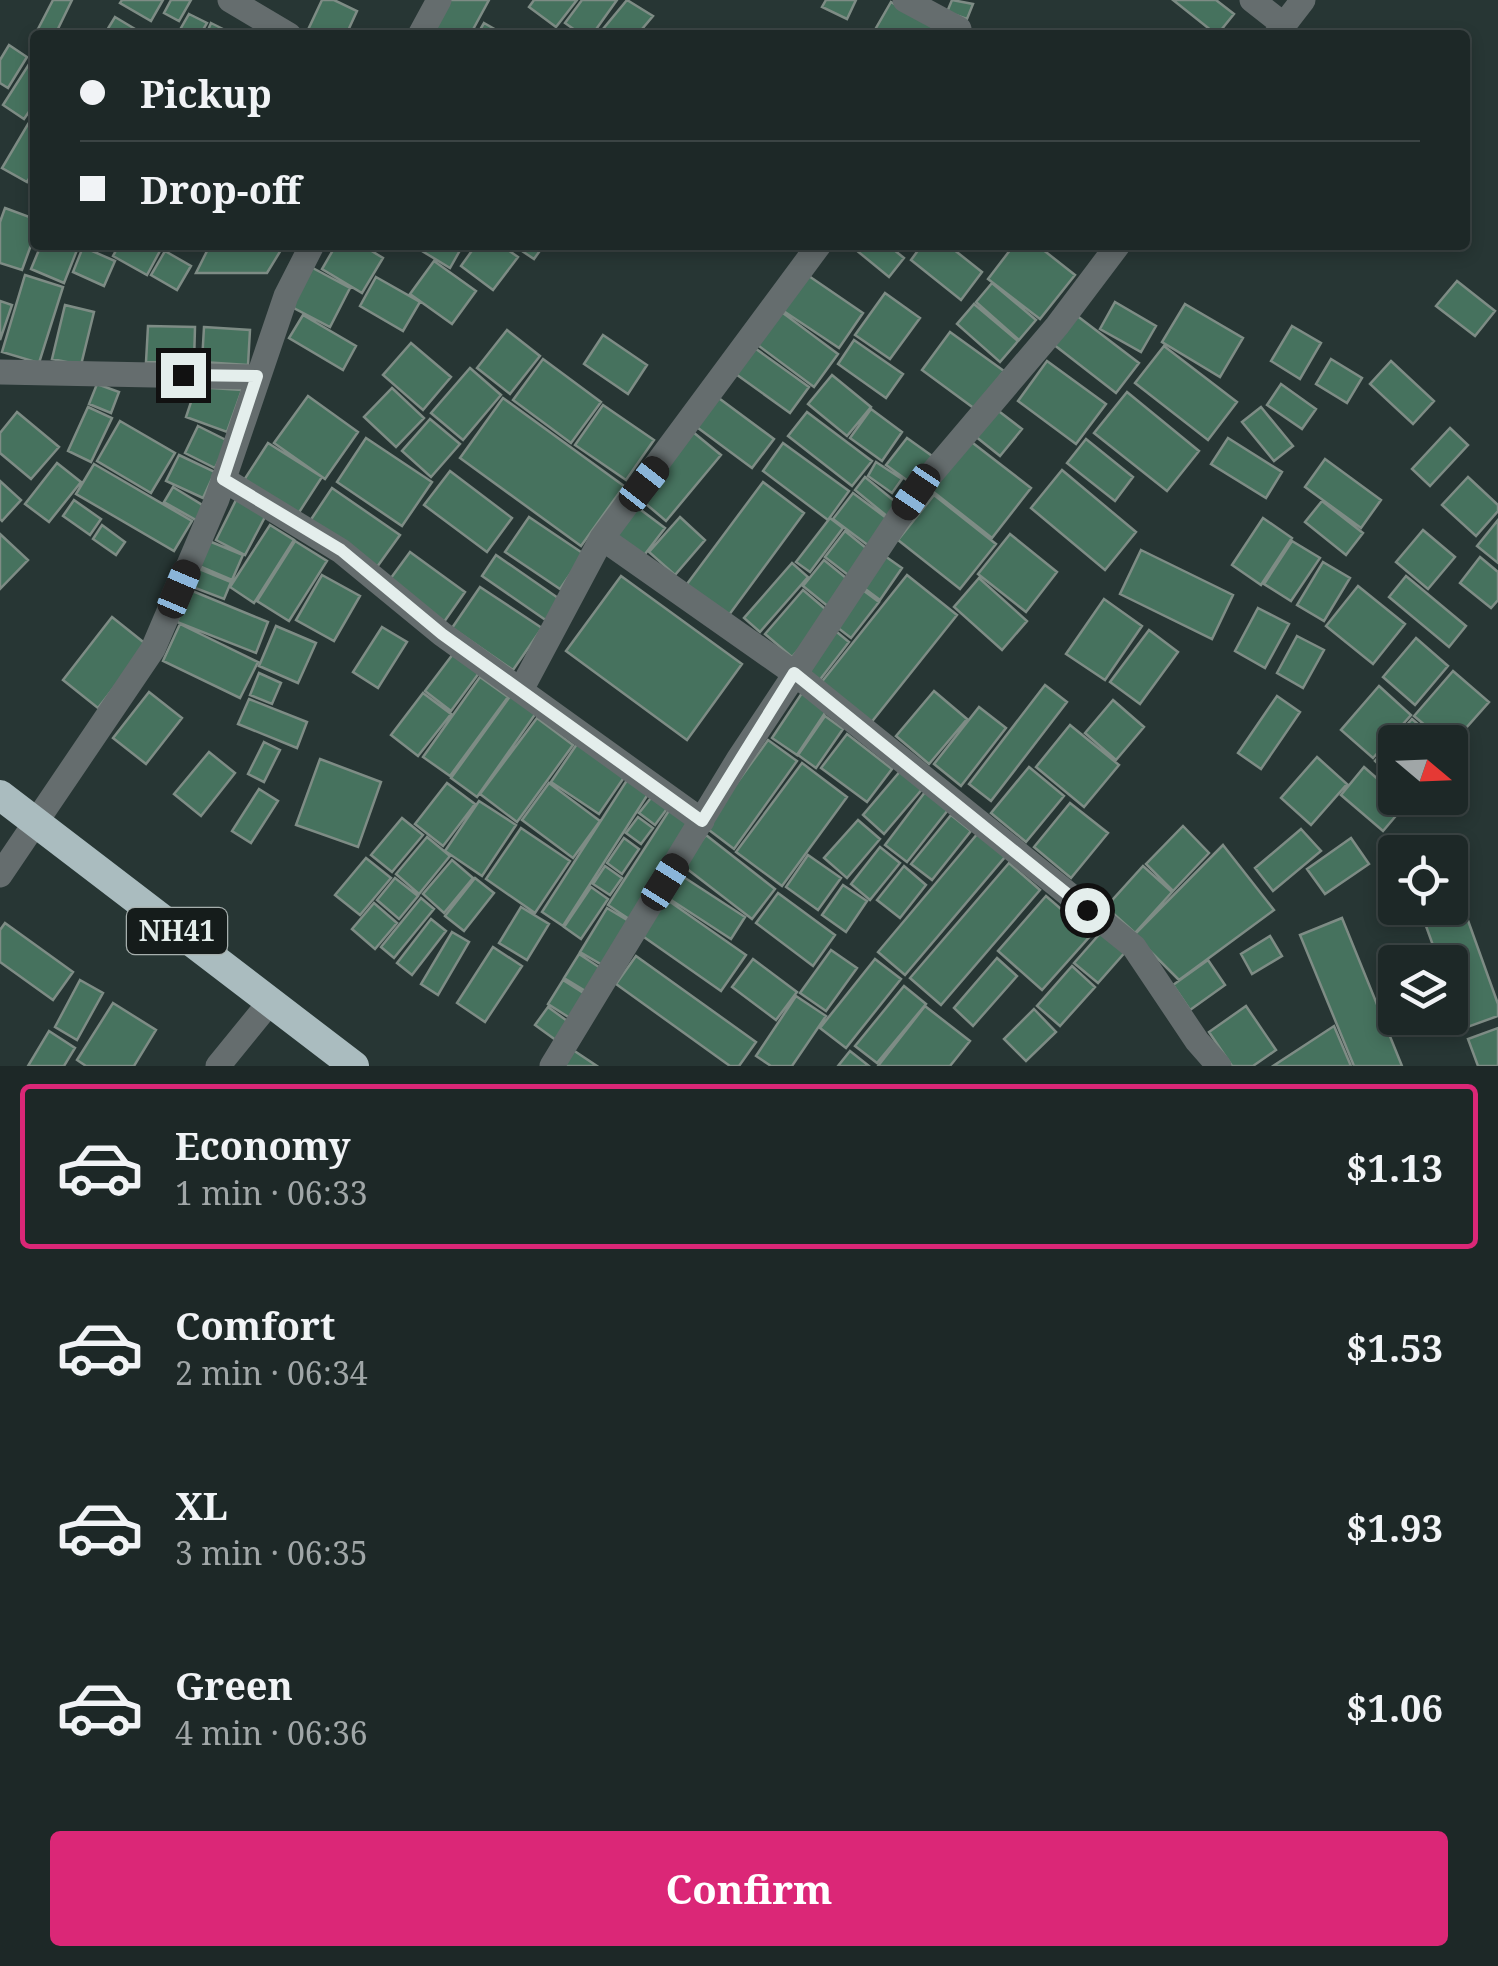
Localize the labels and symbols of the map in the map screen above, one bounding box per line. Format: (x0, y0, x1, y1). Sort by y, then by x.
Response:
route end (161, 353, 206, 398)
car (614, 451, 674, 517)
car (887, 459, 945, 525)
car (153, 556, 205, 622)
north arrow (1378, 725, 1468, 815)
car (636, 849, 694, 915)
route start (1065, 888, 1110, 933)
road number: NH41 (127, 908, 227, 954)

